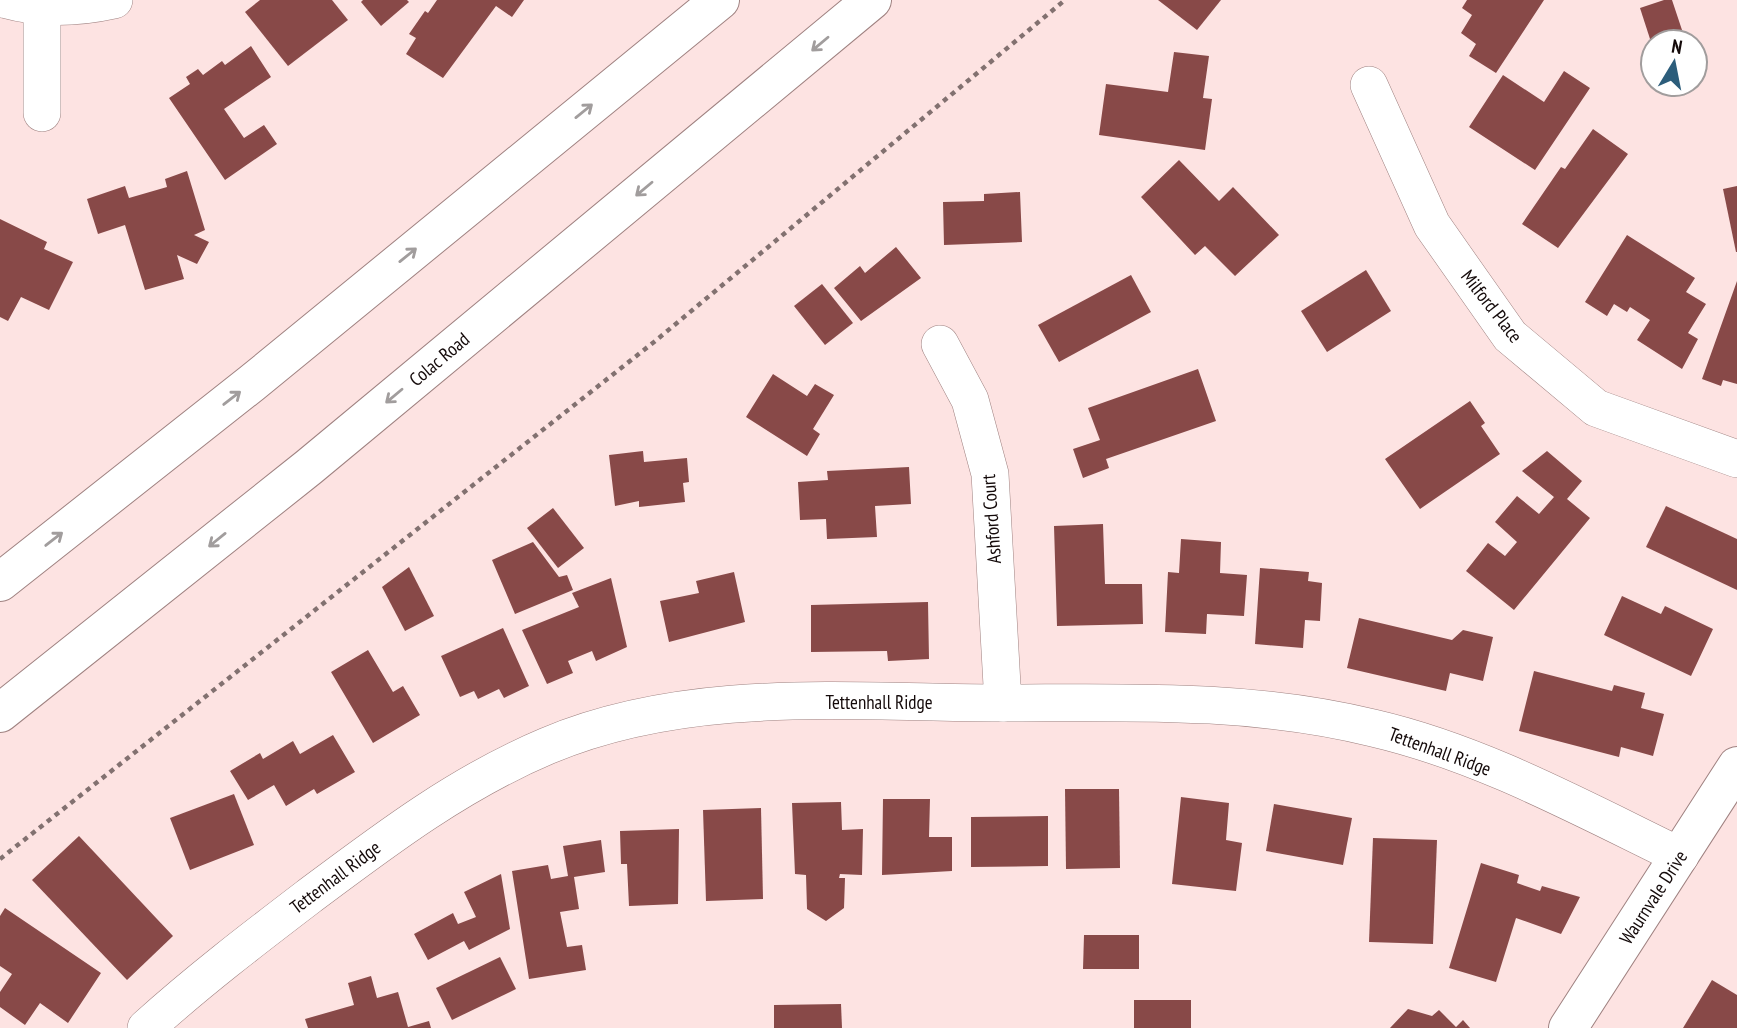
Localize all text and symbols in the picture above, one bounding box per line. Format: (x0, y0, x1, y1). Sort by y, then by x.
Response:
north arrow (1639, 28, 1709, 98)
text: N (1670, 34, 1684, 59)
one-way arrow (811, 36, 829, 51)
one-way arrow (575, 103, 593, 118)
one-way arrow (636, 181, 654, 197)
one-way arrow (399, 247, 417, 262)
street label: Milford Place (1456, 265, 1528, 347)
street label: Colac Road (404, 327, 474, 391)
one-way arrow (385, 389, 403, 404)
one-way arrow (222, 391, 241, 406)
street label: Ashford Court (976, 473, 1006, 565)
one-way arrow (44, 532, 62, 547)
one-way arrow (209, 532, 227, 547)
street label: Tettenhall Ridge (825, 690, 933, 714)
street label: Tettenhall Ridge (1386, 721, 1495, 781)
street label: Tettenhall Ridge (285, 835, 385, 919)
street label: Waurnvale Drive (1614, 845, 1692, 949)

